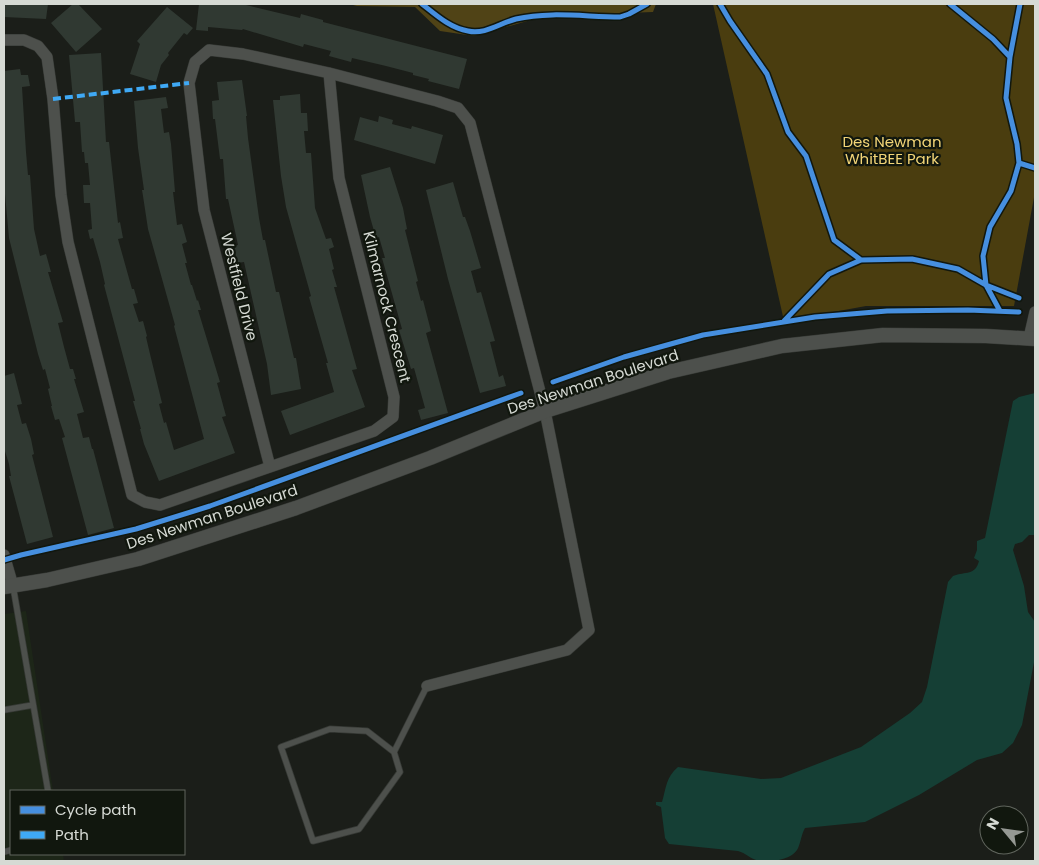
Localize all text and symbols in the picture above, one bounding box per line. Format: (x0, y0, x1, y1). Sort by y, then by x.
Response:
park label: Des Newman WhitBEE Park (842, 131, 942, 169)
street label: Kilmarnock Crescent (359, 229, 416, 385)
street label: Westfield Drive (216, 231, 263, 343)
street label: Des Newman Boulevard (505, 344, 681, 419)
street label: Des Newman Boulevard (124, 479, 300, 554)
legend (10, 790, 185, 855)
text: Cycle path (55, 799, 136, 820)
north arrow (979, 805, 1029, 855)
text: N (981, 814, 1004, 833)
text: Path (55, 824, 89, 845)

